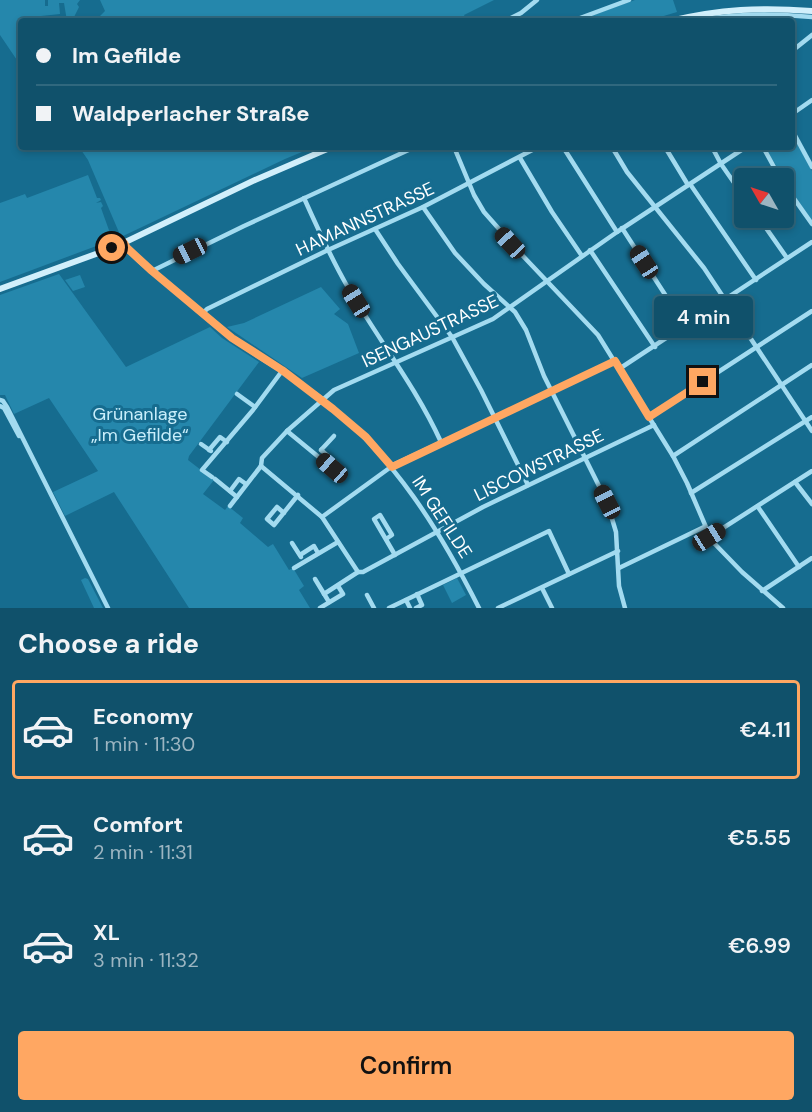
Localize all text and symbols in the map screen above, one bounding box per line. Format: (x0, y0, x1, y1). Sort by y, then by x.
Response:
text: Im Gefilde (72, 41, 181, 70)
text: Waldperlacher Straße (72, 99, 310, 128)
north arrow (734, 168, 794, 228)
map controls (734, 168, 794, 228)
street label: HAMANNSTRASSE (292, 176, 438, 262)
car (491, 224, 529, 262)
route start (98, 234, 125, 261)
car (170, 235, 210, 267)
car (627, 242, 661, 282)
car (339, 281, 373, 321)
street label: ISENGAUSTRASSE (358, 289, 502, 373)
callout: 4 min (654, 295, 752, 337)
text: 4 min (677, 304, 730, 330)
route end (689, 368, 716, 395)
park label: Grünanlage „Im Gefilde“ (91, 402, 189, 447)
street label: LISCOWSTRASSE (470, 423, 608, 507)
car (313, 449, 351, 487)
street label: IM GEFILDE (406, 471, 478, 563)
car (591, 482, 623, 522)
car (689, 520, 729, 554)
text: Choose a ride (18, 626, 199, 661)
text: Economy (93, 702, 193, 731)
icon: car (21, 703, 75, 757)
text: €4.11 (740, 715, 791, 744)
text: 1 min · 11:30 (93, 731, 195, 757)
text: Comfort (93, 810, 183, 839)
icon: car (21, 811, 75, 865)
text: €5.55 (728, 823, 791, 852)
text: 2 min · 11:31 (93, 839, 193, 865)
text: XL (93, 918, 120, 947)
icon: car (21, 919, 75, 973)
text: €6.99 (728, 931, 791, 960)
text: 3 min · 11:32 (93, 947, 199, 973)
button: Confirm (18, 1031, 794, 1100)

